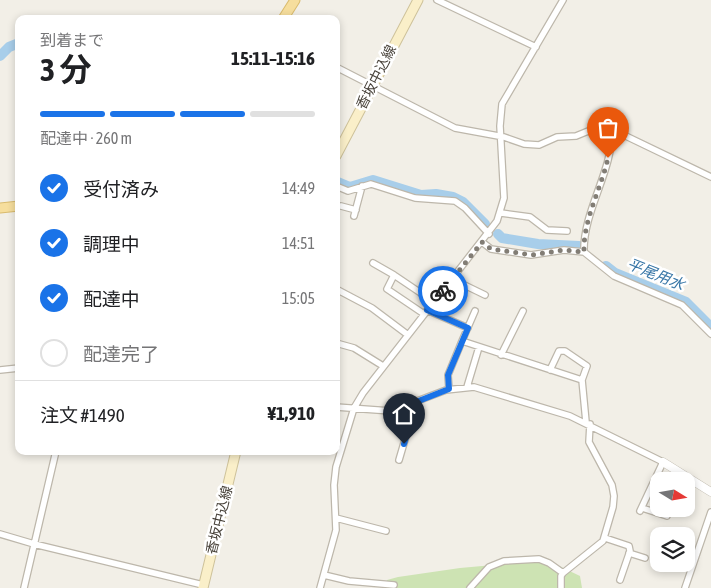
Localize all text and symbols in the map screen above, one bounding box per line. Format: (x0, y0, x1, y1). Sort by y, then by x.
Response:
text: 到着まで (40, 31, 104, 49)
street label: 香坂中込線 (353, 42, 399, 112)
text: 15:11–15:16 (231, 47, 315, 69)
text: 3 分 (40, 51, 91, 88)
pin (587, 107, 629, 158)
icon: bag (594, 114, 622, 142)
text: 配達中 · 260 m (40, 129, 132, 147)
icon: check (40, 174, 68, 202)
text: 受付済み (83, 178, 159, 200)
text: 14:49 (282, 179, 315, 197)
icon: check (40, 229, 68, 257)
text: 調理中 (83, 233, 140, 255)
text: 14:51 (282, 234, 315, 252)
water label: 平尾用水 (625, 255, 689, 294)
courier (418, 266, 468, 316)
icon: bike (429, 277, 457, 305)
icon: check (40, 284, 68, 312)
text: 配達中 (83, 288, 140, 310)
text: 15:05 (282, 289, 315, 307)
text: 配達完了 (83, 343, 159, 365)
pin (383, 393, 425, 444)
icon: home (390, 400, 418, 428)
text: ¥1,910 (267, 402, 315, 424)
text: 注文 #1490 (40, 404, 125, 426)
north arrow (650, 472, 695, 518)
map controls (650, 472, 695, 572)
street label: 香坂中込線 (203, 484, 235, 556)
button: layers (650, 527, 695, 572)

